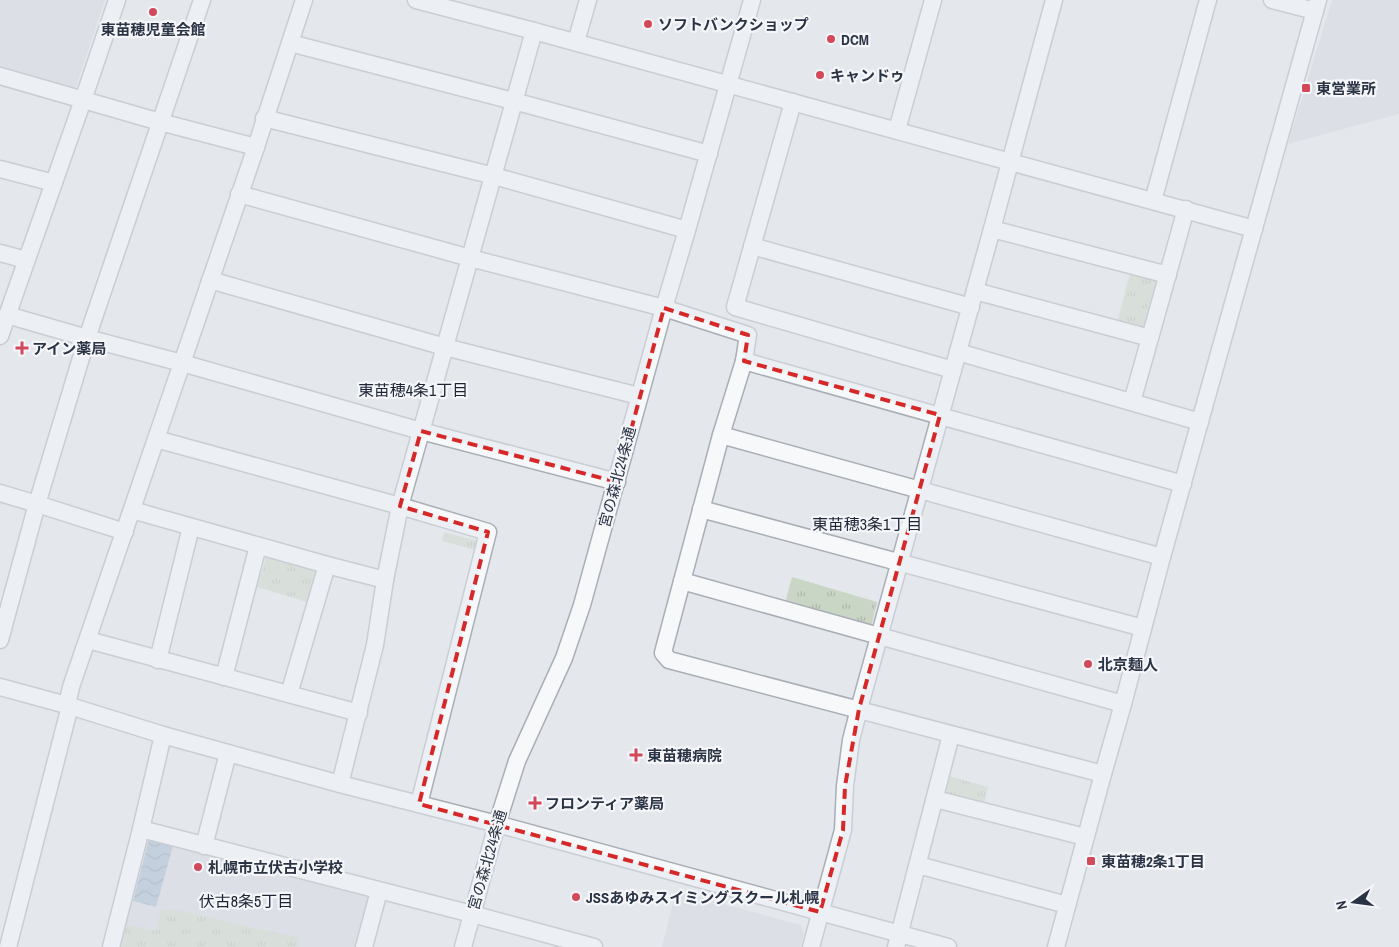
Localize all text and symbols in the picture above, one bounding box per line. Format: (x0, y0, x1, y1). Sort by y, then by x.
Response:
marker: 東苗穂児童会館 (147, 6, 159, 18)
place label: ソフトバンクショップ (658, 14, 809, 35)
marker: ソフトバンクショップ (642, 18, 654, 30)
place label: 東苗穂児童会館 (100, 19, 206, 40)
place label: DCM (841, 29, 869, 50)
marker: DCM (825, 33, 837, 45)
place label: キャンドゥ (830, 65, 905, 86)
marker: キャンドゥ (814, 69, 826, 81)
place label: 東営業所 (1316, 78, 1376, 99)
marker: 東営業所 (1300, 82, 1312, 94)
place label: アイン薬局 (32, 338, 106, 359)
marker: アイン薬局 (16, 342, 28, 354)
district label: 東苗穂4条1丁目 (358, 379, 468, 401)
street label: 宮の森北24条通 (593, 424, 641, 530)
district label: 東苗穂3条1丁目 (812, 513, 922, 535)
place label: 北京麺人 (1098, 654, 1158, 675)
marker: 北京麺人 (1082, 658, 1094, 670)
place label: 東苗穂病院 (647, 745, 722, 766)
marker: 東苗穂病院 (629, 748, 643, 762)
place label: フロンティア薬局 (545, 793, 664, 814)
marker: フロンティア薬局 (529, 797, 541, 809)
street label: 宮の森北24条通 (463, 807, 511, 913)
place label: 東苗穂2条1丁目 (1101, 851, 1205, 872)
marker: 東苗穂2条1丁目 (1085, 855, 1097, 867)
place label: 札幌市立伏古小学校 (208, 857, 343, 878)
marker: 札幌市立伏古小学校 (192, 861, 204, 873)
north arrow (1329, 877, 1379, 927)
place label: JSSあゆみスイミングスクール札幌 (586, 887, 819, 908)
district label: 伏古8条5丁目 (199, 890, 293, 912)
marker: JSSあゆみスイミングスクール札幌 (570, 891, 582, 903)
text: N (1332, 899, 1351, 911)

